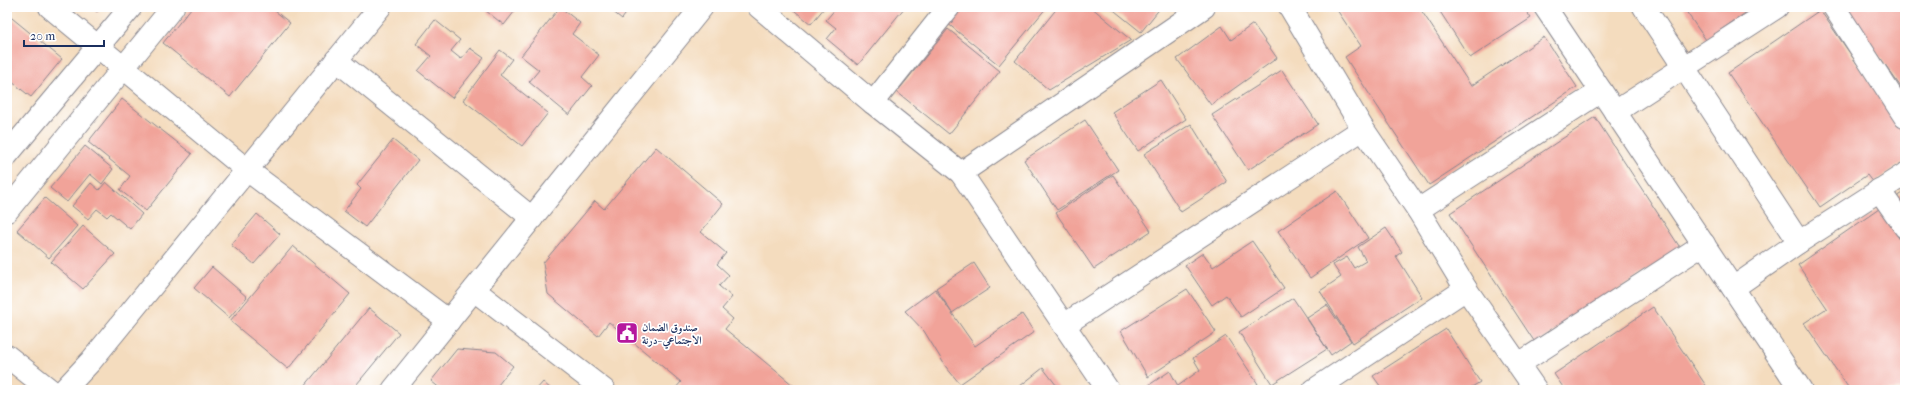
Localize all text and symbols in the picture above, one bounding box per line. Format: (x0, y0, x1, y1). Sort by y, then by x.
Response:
scale bar (24, 22, 104, 48)
text: 20 m (30, 29, 55, 43)
public building icon: صندوق الضمان الاجتماعي -درنة (614, 320, 640, 346)
place label: صندوق الضمان الاجتماعي -درنة (642, 321, 702, 349)

